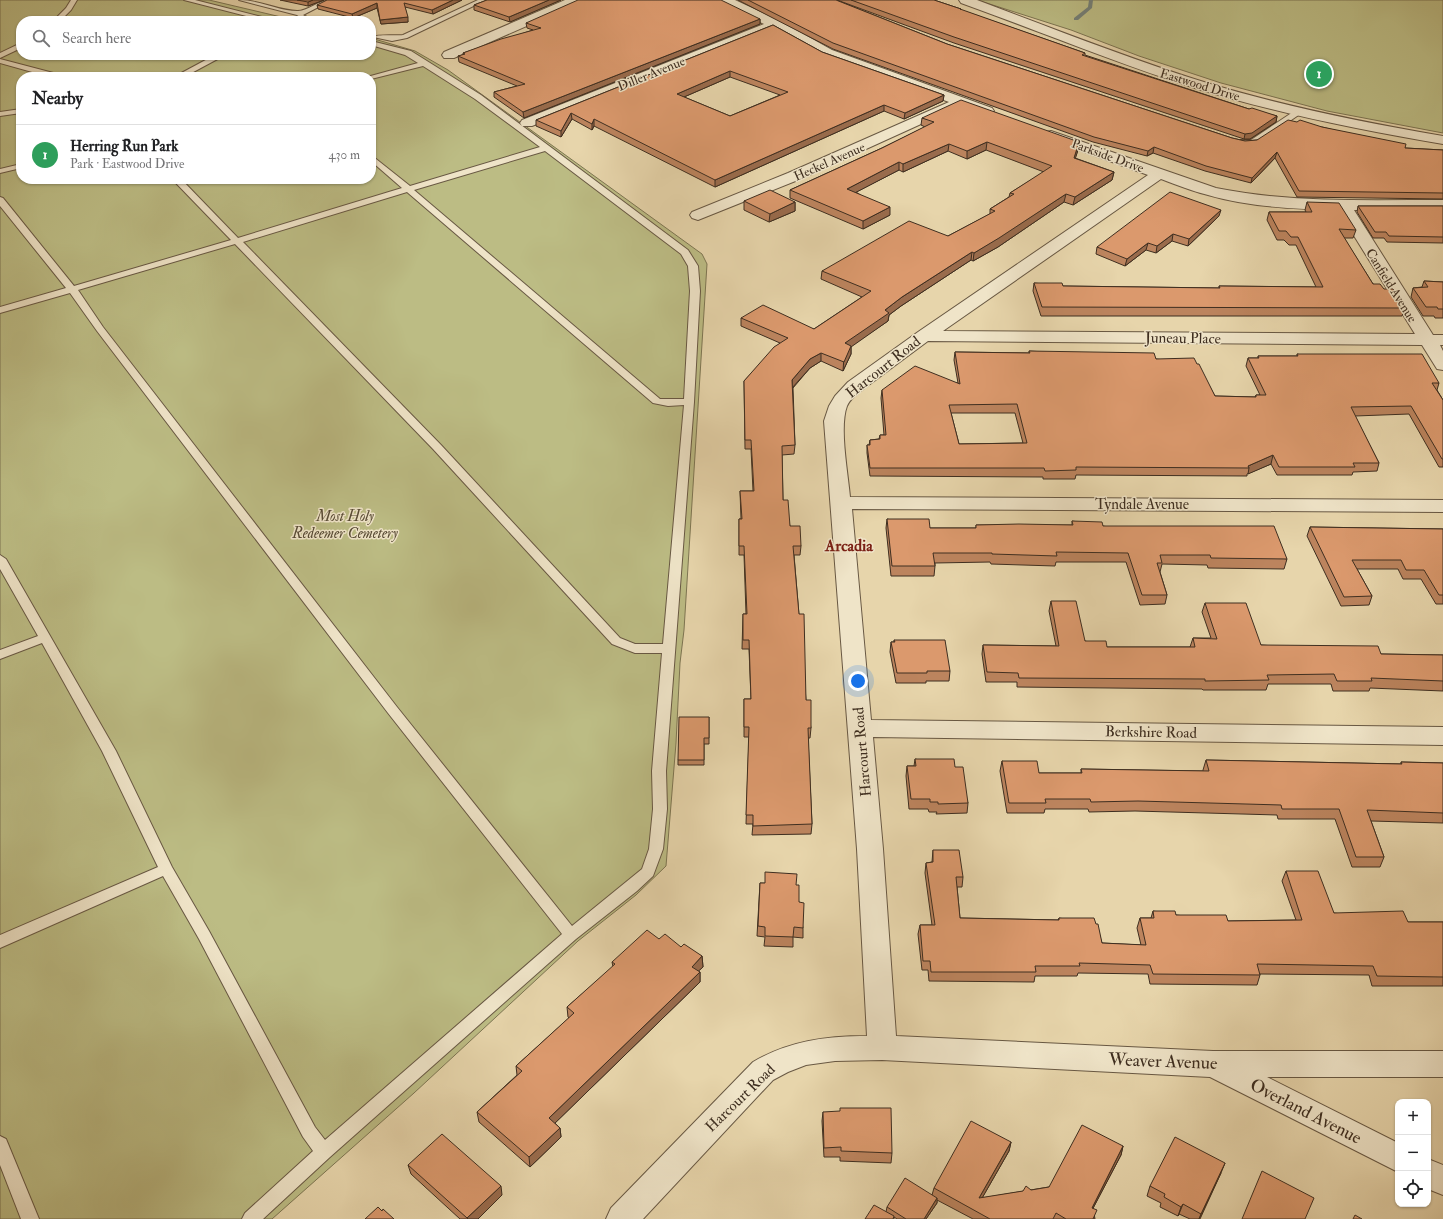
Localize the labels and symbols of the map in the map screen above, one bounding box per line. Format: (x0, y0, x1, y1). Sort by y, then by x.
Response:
street label: Diller Avenue (615, 53, 688, 95)
pin: 1 (1306, 59, 1332, 89)
street label: Eastwood Drive (1158, 65, 1242, 105)
street label: Parkside Drive (1069, 135, 1147, 177)
street label: Heckel Avenue (791, 139, 868, 185)
street label: Canfield Avenue (1362, 246, 1421, 326)
street label: Juneau Place (1144, 328, 1221, 350)
street label: Harcourt Road (842, 332, 925, 403)
street label: Tyndale Avenue (1095, 495, 1189, 514)
park label: Most Holy Redeemer Cemetery (291, 507, 399, 543)
district label: Arcadia (824, 536, 873, 556)
your location (848, 671, 868, 691)
street label: Harcourt Road (849, 706, 876, 798)
street label: Berkshire Road (1105, 722, 1198, 743)
street label: Weaver Avenue (1107, 1048, 1218, 1075)
street label: Harcourt Road (701, 1060, 780, 1136)
street label: Overland Avenue (1246, 1073, 1366, 1150)

